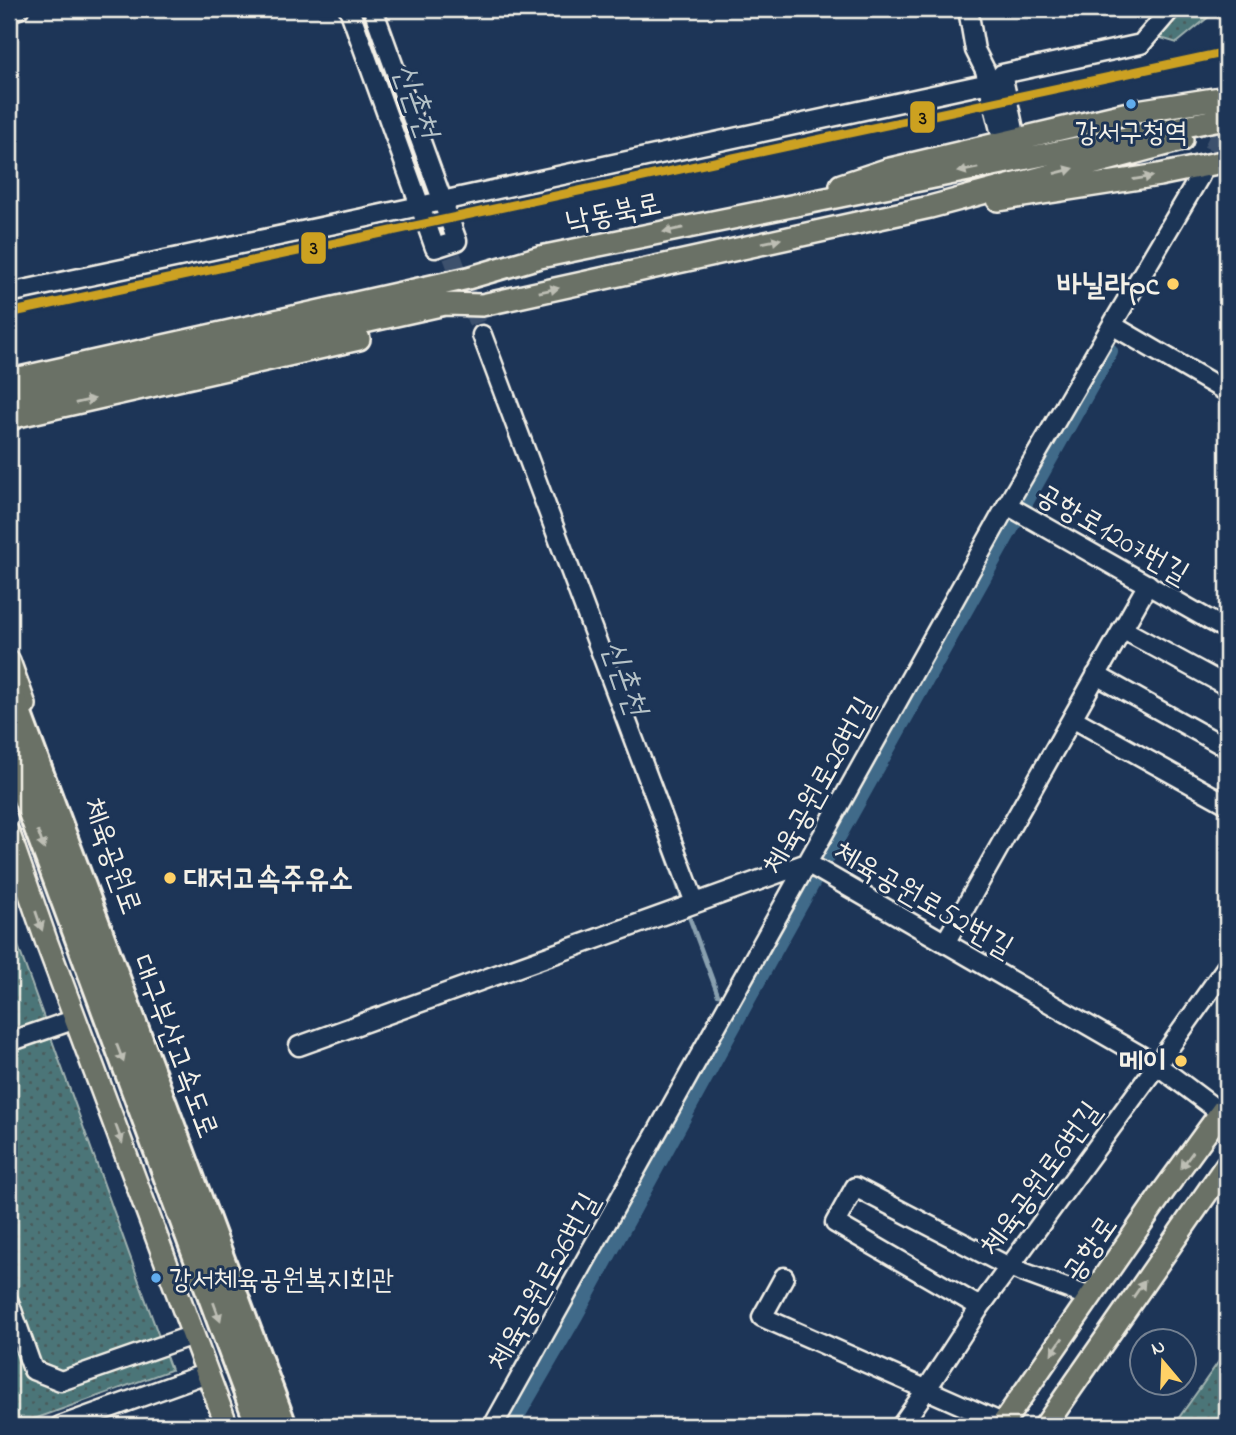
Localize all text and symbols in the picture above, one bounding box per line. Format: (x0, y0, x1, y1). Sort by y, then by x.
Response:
water label: 신촌천 (378, 57, 450, 149)
marker: 강서구청역 (1124, 97, 1138, 111)
line badge: 3 (909, 100, 936, 134)
text: 3 (918, 106, 927, 133)
place label: 강서구청역 (1075, 114, 1187, 155)
one-way arrow (957, 165, 979, 176)
one-way arrow (1054, 166, 1075, 176)
one-way arrow (1132, 172, 1154, 183)
street label: 낙동북로 (562, 183, 665, 246)
one-way arrow (662, 225, 684, 236)
line badge: 3 (300, 231, 327, 265)
text: 3 (309, 236, 318, 263)
one-way arrow (760, 236, 782, 247)
place label: 바닐라pc (1057, 265, 1160, 309)
marker: 바닐라pc (1165, 276, 1181, 292)
one-way arrow (538, 285, 560, 296)
one-way arrow (74, 396, 96, 407)
street label: 공항로1207번길 (1027, 474, 1196, 597)
water label: 신촌천 (587, 634, 659, 726)
street label: 체육공원로26번길 (754, 690, 888, 883)
street label: 체육공원로 (69, 793, 151, 921)
one-way arrow (36, 829, 47, 850)
street label: 체육공원로52번길 (824, 832, 1021, 971)
place label: 대저고속주유소 (184, 859, 353, 903)
marker: 대저고속주유소 (162, 870, 178, 886)
one-way arrow (34, 911, 45, 932)
street label: 대구부산고속도로 (118, 949, 228, 1145)
one-way arrow (115, 1042, 126, 1063)
place label: 메이 (1119, 1042, 1167, 1086)
marker: 메이 (1173, 1053, 1189, 1069)
street label: 체육공원로6번길 (971, 1093, 1114, 1266)
one-way arrow (113, 1124, 124, 1145)
one-way arrow (1180, 1150, 1194, 1169)
street label: 체육공원로26번길 (479, 1186, 613, 1379)
street label: 공항로 (1053, 1207, 1130, 1292)
place label: 강서체육공원복지회관 (169, 1261, 394, 1302)
marker: 강서체육공원복지회관 (149, 1271, 163, 1285)
one-way arrow (1132, 1280, 1146, 1298)
one-way arrow (212, 1302, 223, 1323)
north arrow (1128, 1326, 1198, 1396)
text: N (1148, 1333, 1169, 1363)
one-way arrow (1050, 1337, 1064, 1355)

